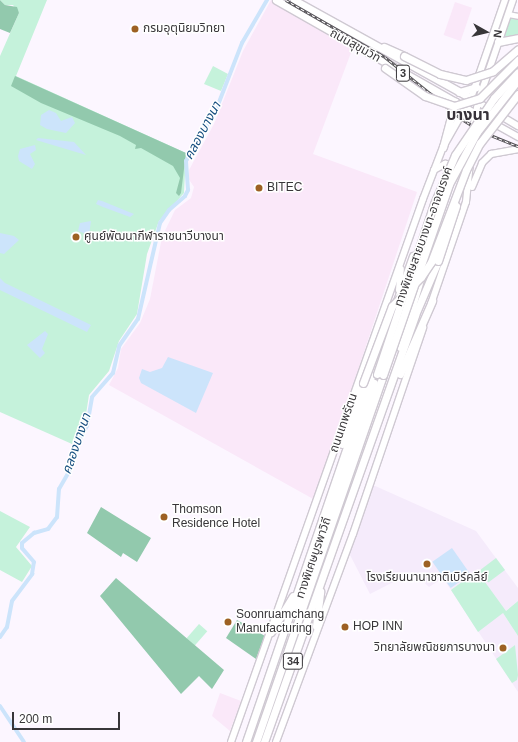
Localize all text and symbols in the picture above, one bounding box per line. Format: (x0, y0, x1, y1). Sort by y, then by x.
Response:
north arrow (466, 12, 506, 52)
place label: กรมอุตุนิยมวิทยา (143, 22, 225, 36)
marker: กรมอุตุนิยมวิทยา (130, 24, 140, 34)
street label: ถนนสุขุมวิท (327, 26, 383, 66)
text: N (491, 29, 504, 38)
road number: 3 (395, 64, 411, 82)
water label: คลองบางนา (181, 99, 225, 163)
district label: บางนา (446, 105, 490, 125)
street label: ทางพิเศษสายบางนา-อาจณรงค์ (392, 165, 456, 309)
place label: BITEC (267, 181, 302, 195)
marker: BITEC (254, 183, 264, 193)
place label: ศูนย์พัฒนากีฬาราชนาวีบางนา (84, 230, 224, 244)
marker: ศูนย์พัฒนากีฬาราชนาวีบางนา (71, 232, 81, 242)
street label: ถนนเทพรัตน (327, 391, 361, 455)
water label: คลองบางนา (59, 412, 95, 476)
place label: Thomson Residence Hotel (172, 503, 260, 531)
marker: Thomson Residence Hotel (159, 512, 169, 522)
street label: ทางพิเศษบูรพาวิถี (293, 515, 335, 601)
marker: โรงเรียนนานาชาติเบิร์คลีย์ (422, 559, 432, 569)
place label: โรงเรียนนานาชาติเบิร์คลีย์ (366, 571, 488, 585)
place label: Soonruamchang Manufacturing (236, 608, 324, 636)
marker: Soonruamchang Manufacturing (223, 617, 233, 627)
place label: HOP INN (353, 620, 403, 634)
marker: HOP INN (340, 622, 350, 632)
place label: วิทยาลัยพณิชยการบางนา (374, 641, 495, 655)
marker: วิทยาลัยพณิชยการบางนา (498, 643, 508, 653)
road number: 34 (282, 652, 304, 670)
scale bar (14, 704, 122, 730)
text: 200 m (19, 712, 52, 726)

